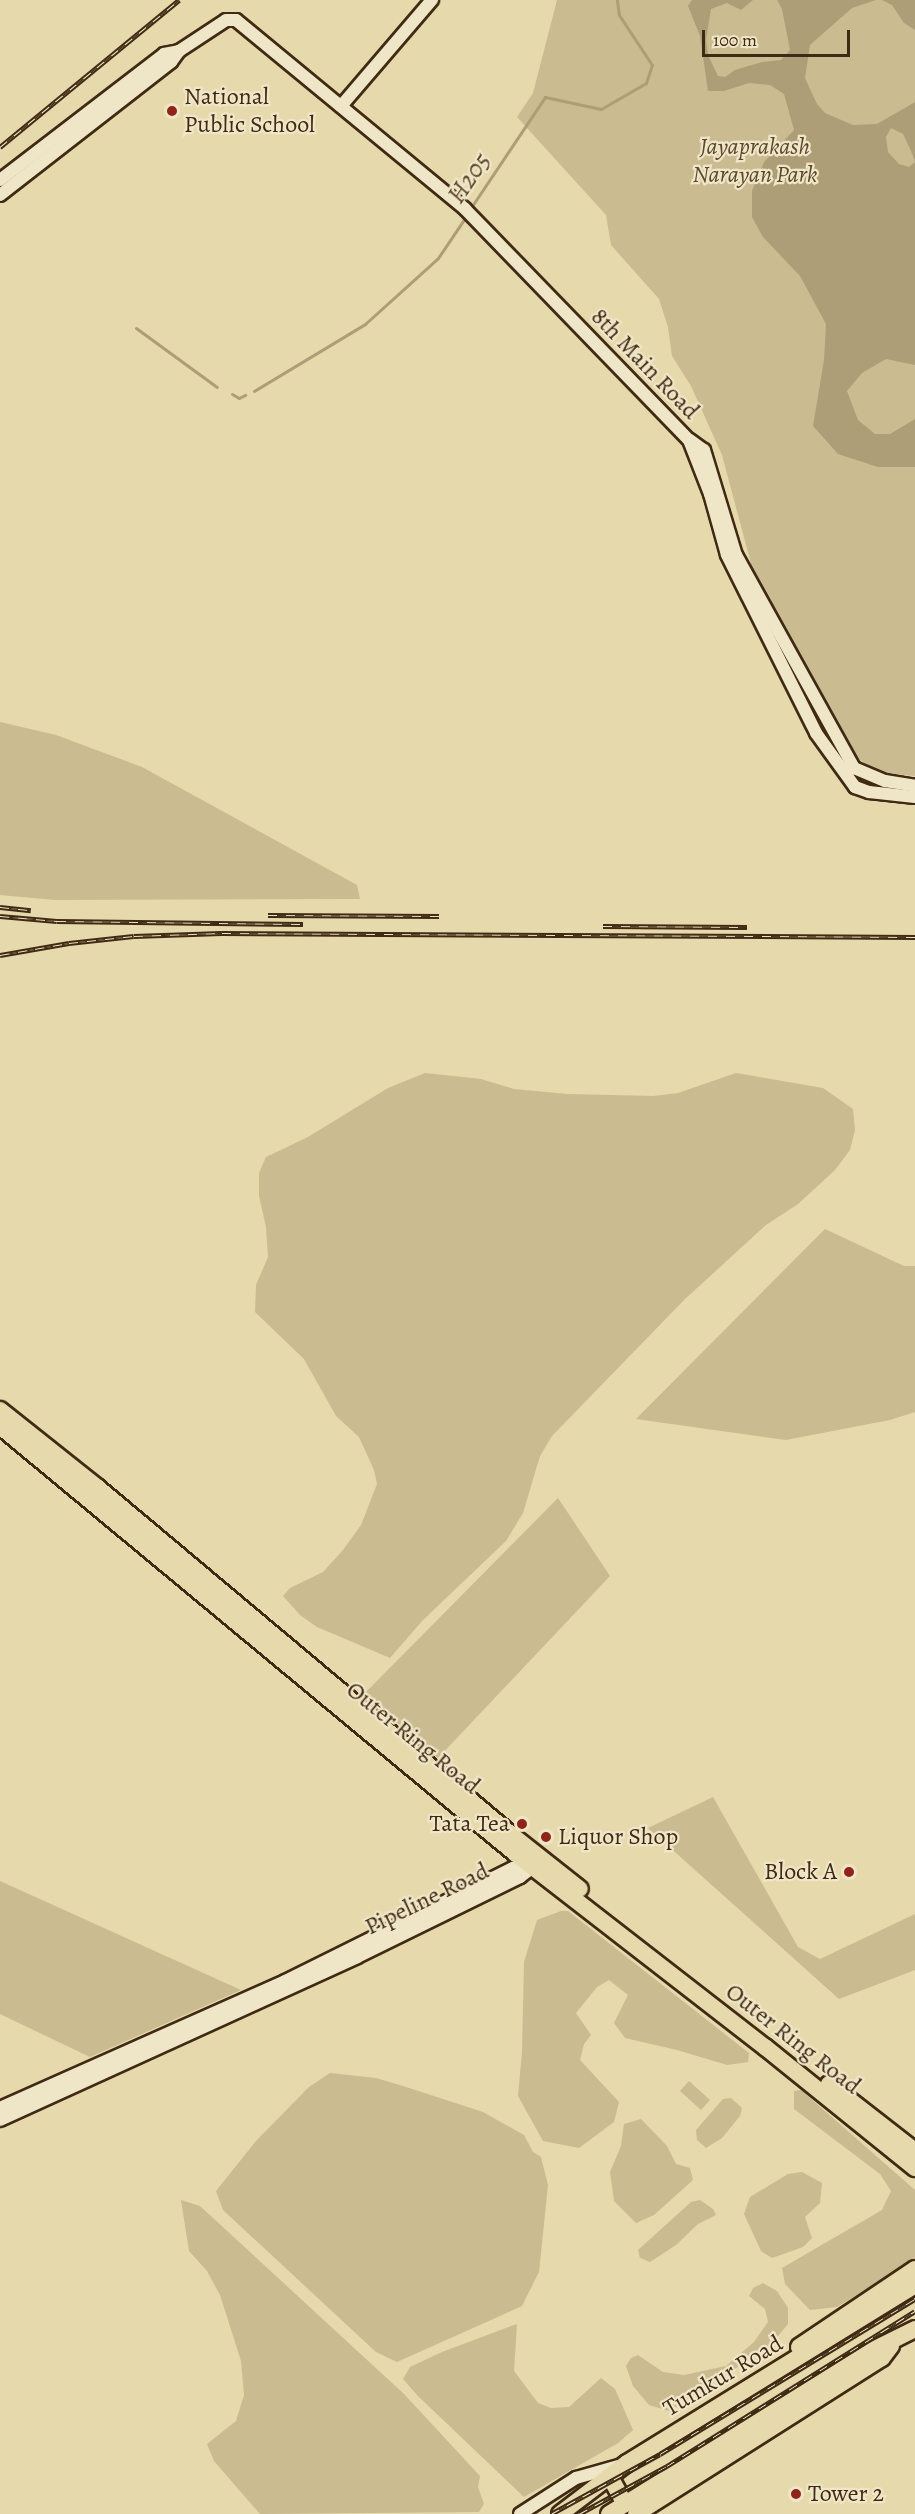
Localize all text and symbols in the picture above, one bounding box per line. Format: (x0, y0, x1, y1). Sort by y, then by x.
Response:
scale bar (705, 18, 854, 56)
text: 100 m (713, 28, 757, 52)
place label: National Public School (184, 83, 315, 139)
marker: National Public School (165, 104, 179, 118)
park label: Jayaprakash Narayan Park (692, 133, 818, 189)
water label: H205 (441, 147, 497, 209)
street label: 8th Main Road (585, 303, 705, 425)
street label: Outer Ring Road (340, 1675, 486, 1801)
place label: Tata Tea (429, 1810, 510, 1838)
marker: Tata Tea (515, 1817, 529, 1831)
place label: Liquor Shop (558, 1823, 678, 1851)
marker: Liquor Shop (539, 1830, 553, 1844)
street label: Pipeline Road (360, 1857, 494, 1941)
place label: Block A (764, 1858, 837, 1886)
marker: Block A (842, 1865, 856, 1879)
street label: Outer Ring Road (720, 1977, 866, 2101)
street label: Tumkur Road (658, 2329, 788, 2423)
place label: Tower 2 (808, 2480, 884, 2508)
marker: Tower 2 (789, 2487, 803, 2501)

